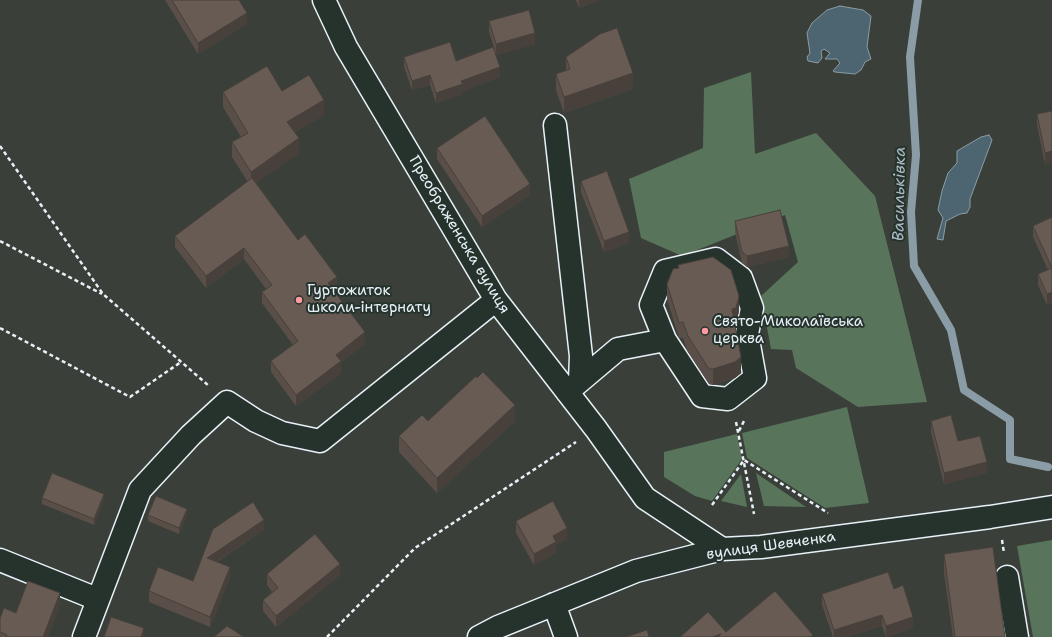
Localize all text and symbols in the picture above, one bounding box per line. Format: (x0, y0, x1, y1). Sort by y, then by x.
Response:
water label: Васильківка (890, 147, 910, 241)
street label: Преображенська вулиця (405, 153, 513, 317)
place label: Гуртожиток школи-інтернату (307, 282, 431, 317)
marker: Гуртожиток школи-інтернату (294, 295, 304, 305)
place label: Свято-Миколаївська церква (713, 313, 863, 348)
marker: Свято-Миколаївська церква (700, 326, 710, 336)
street label: вулиця Шевченка (705, 528, 837, 564)

